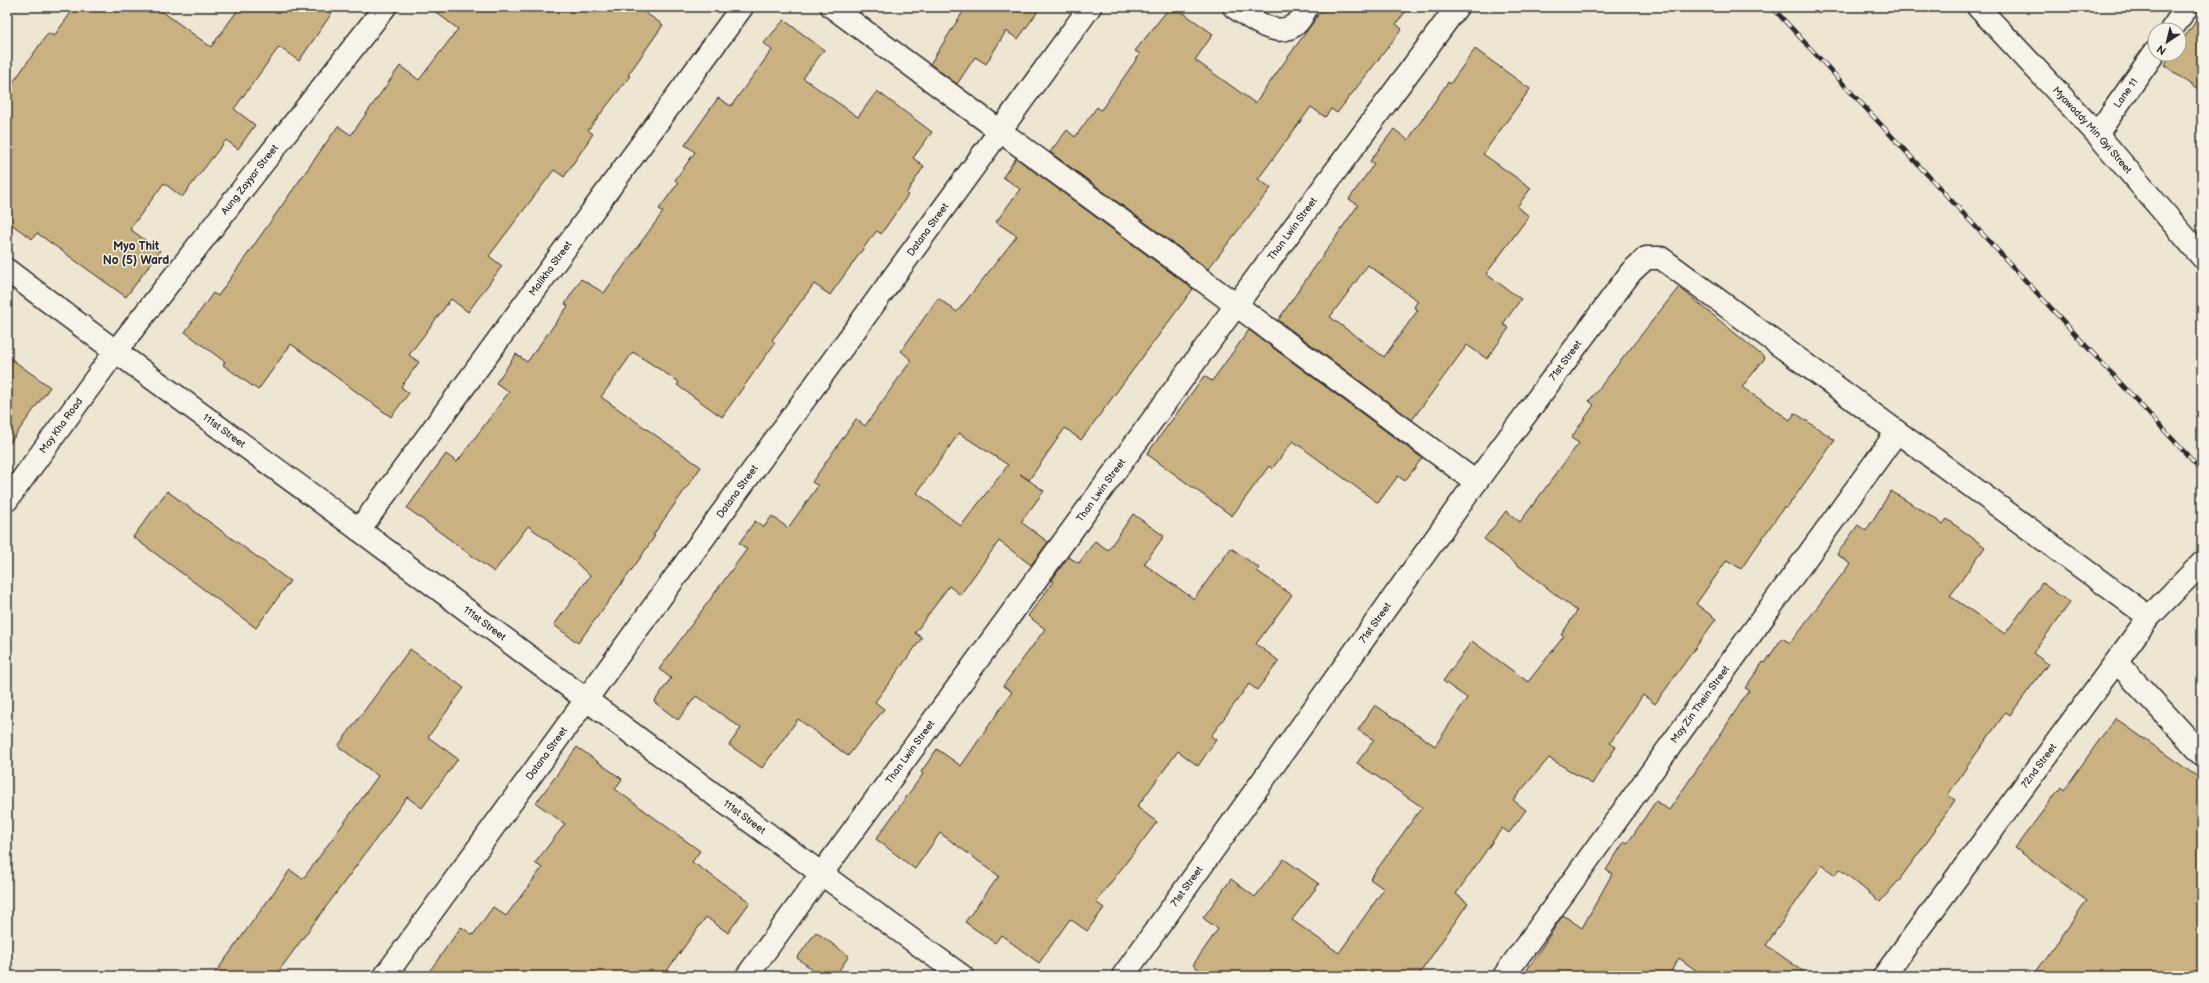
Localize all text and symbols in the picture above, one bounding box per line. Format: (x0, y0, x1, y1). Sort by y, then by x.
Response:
north arrow (2147, 22, 2187, 62)
text: N (2154, 42, 2169, 57)
street label: Lane 11 (2111, 76, 2140, 110)
street label: Myawaddy Min Gyi Street (2050, 84, 2134, 176)
street label: Aung Zayyar Street (219, 142, 281, 217)
street label: Than Lwin Street (1265, 195, 1320, 263)
street label: Datana Street (905, 201, 951, 258)
district label: Myo Thit No (5) Ward (103, 239, 169, 268)
street label: Malikha Street (526, 239, 574, 298)
street label: 71st Street (1547, 338, 1584, 383)
street label: May Kha Road (37, 395, 86, 456)
street label: 111st Street (200, 411, 248, 450)
street label: Than Lwin Street (1074, 456, 1128, 524)
street label: Datana Street (714, 463, 761, 520)
street label: 71st Street (1357, 600, 1394, 645)
street label: 111st Street (461, 604, 508, 643)
street label: May Zin Thein Street (1668, 663, 1732, 746)
street label: Than Lwin Street (883, 718, 937, 786)
street label: Datana Street (524, 725, 570, 782)
street label: 72nd Street (2019, 741, 2059, 791)
street label: 111st Street (721, 797, 768, 837)
street label: 71st Street (1168, 864, 1205, 909)

